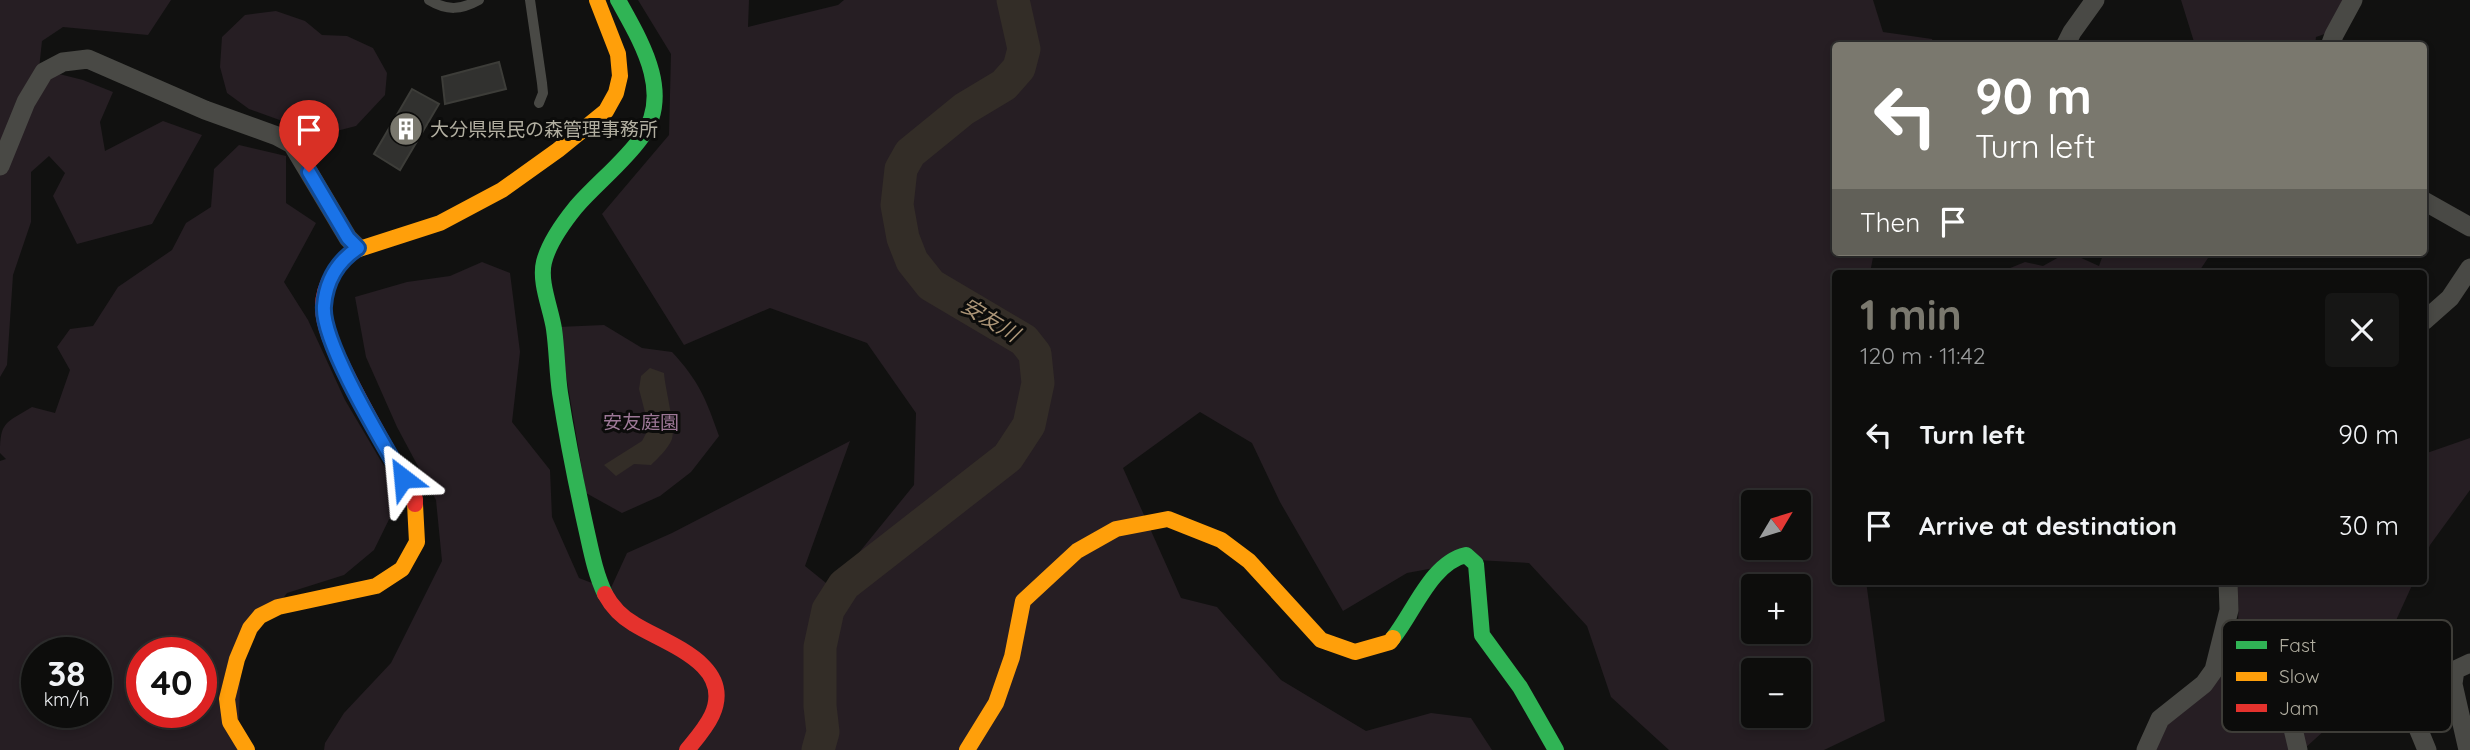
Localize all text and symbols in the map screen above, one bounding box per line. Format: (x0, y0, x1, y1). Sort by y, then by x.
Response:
text: 90 m (1975, 65, 2092, 126)
icon: left (1860, 70, 1951, 161)
pin (279, 100, 339, 172)
building icon: 大分県県民の森管理事務所 (387, 110, 425, 148)
icon: arrive (290, 111, 328, 149)
place label: 大分県県民の森管理事務所 (430, 117, 658, 141)
text: Turn left (1975, 126, 2096, 166)
icon: arrive (1934, 203, 1972, 241)
text: Then (1860, 206, 1920, 239)
text: 1 min (1860, 288, 1962, 341)
water label: 安友川 (957, 292, 1026, 348)
button: close (2325, 293, 2399, 367)
text: 120 m · 11:42 (1860, 341, 1985, 370)
park label: 安友庭園 (603, 410, 679, 434)
icon: left (1860, 416, 1898, 454)
text: Turn left (1919, 418, 2026, 451)
text: 90 m (2338, 418, 2399, 451)
position arrow (366, 441, 440, 515)
north arrow (1741, 490, 1811, 560)
map controls (1741, 490, 1811, 728)
icon: arrive (1860, 507, 1898, 545)
text: Arrive at destination (1919, 509, 2177, 542)
text: 30 m (2339, 509, 2399, 542)
button: + (1741, 574, 1811, 644)
legend (2222, 620, 2452, 732)
text: Fast (2279, 633, 2316, 657)
speed limit sign: 40 (126, 637, 217, 728)
text: 38 (48, 651, 85, 695)
button: − (1741, 658, 1811, 728)
text: Slow (2279, 664, 2320, 688)
text: km/h (44, 688, 89, 711)
text: Jam (2279, 696, 2319, 720)

